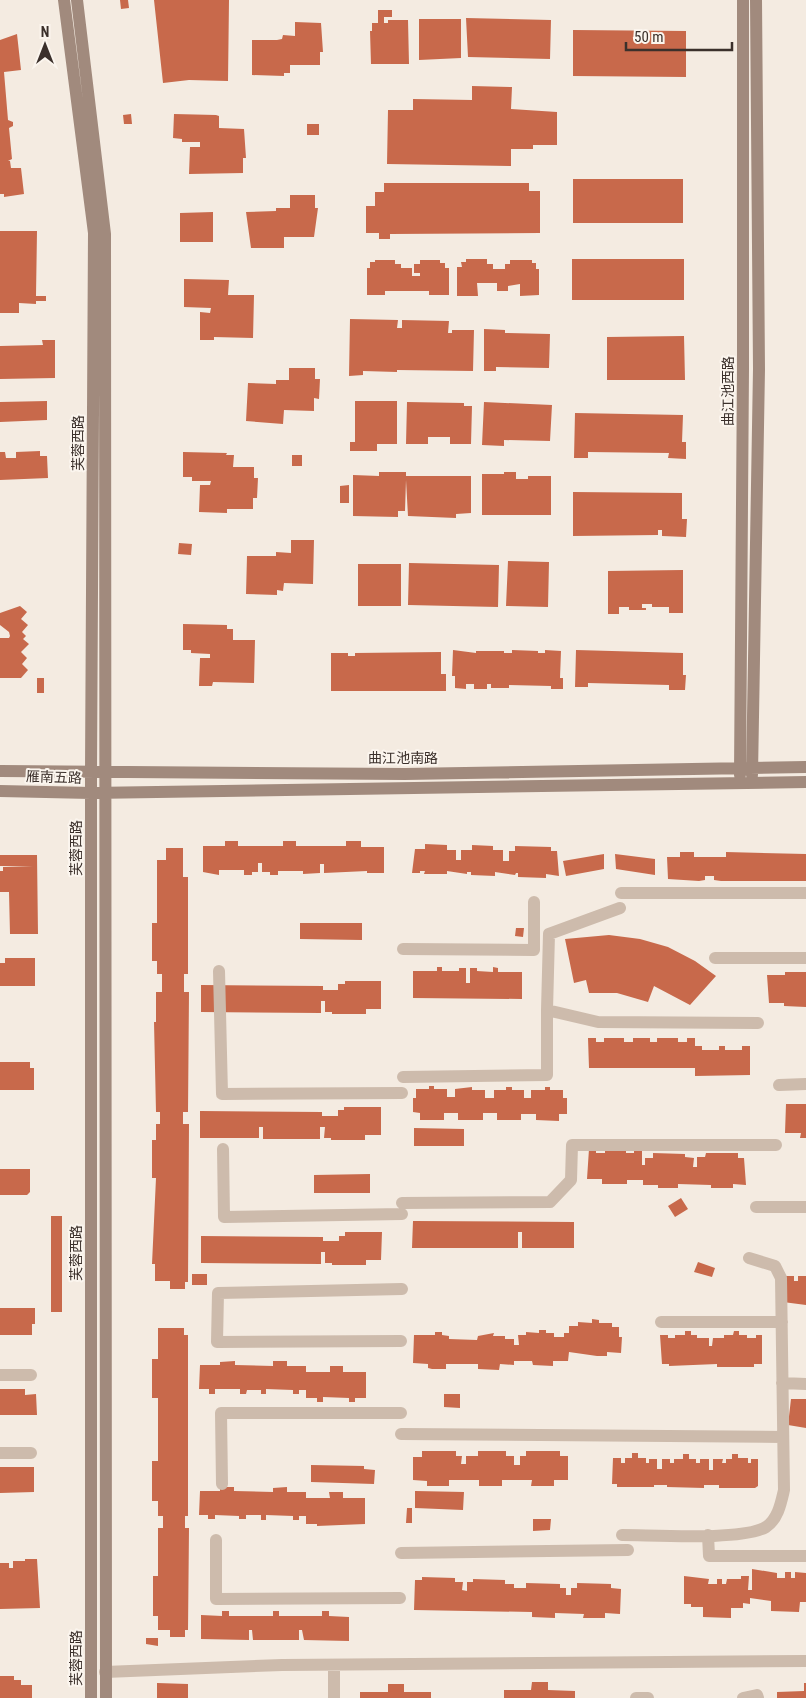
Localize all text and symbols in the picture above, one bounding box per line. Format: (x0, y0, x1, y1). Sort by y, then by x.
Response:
north arrow (20, 20, 70, 70)
scale bar (626, 20, 732, 52)
text: N (41, 24, 49, 40)
text: 50 m (634, 28, 664, 46)
street label: 曲江池西路 (720, 356, 736, 426)
street label: 芙蓉西路 (70, 415, 86, 471)
street label: 曲江池南路 (368, 750, 438, 766)
street label: 雁南五路 (26, 768, 82, 786)
street label: 芙蓉西路 (68, 820, 84, 876)
street label: 芙蓉西路 (68, 1225, 84, 1281)
street label: 芙蓉西路 (68, 1630, 84, 1686)

